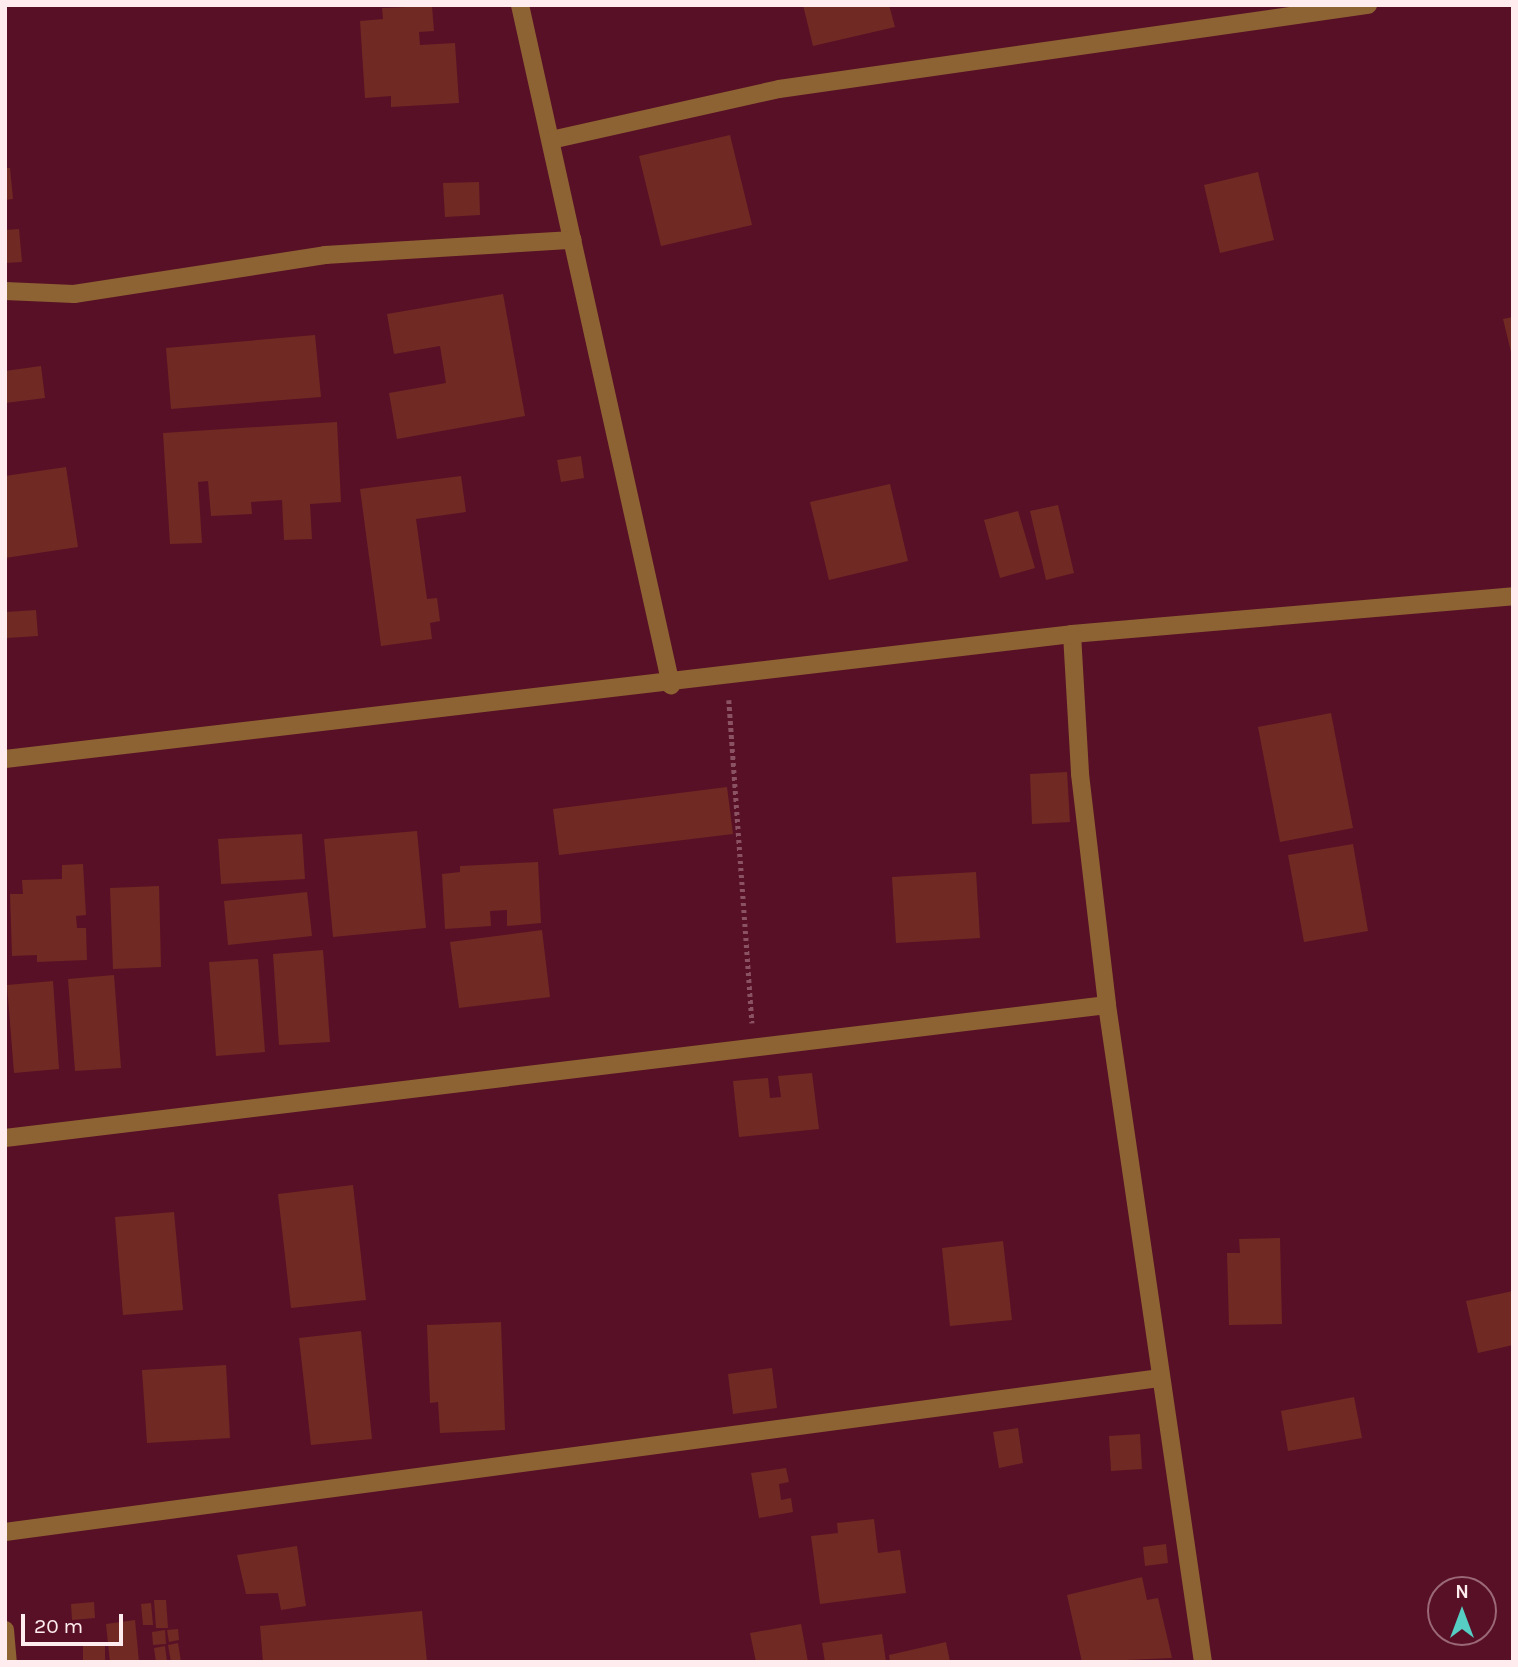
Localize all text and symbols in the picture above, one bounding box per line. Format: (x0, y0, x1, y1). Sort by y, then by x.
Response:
north arrow (1427, 1576, 1497, 1646)
text: N (1455, 1581, 1469, 1603)
scale bar (24, 1600, 126, 1644)
text: 20 m (34, 1614, 83, 1638)

